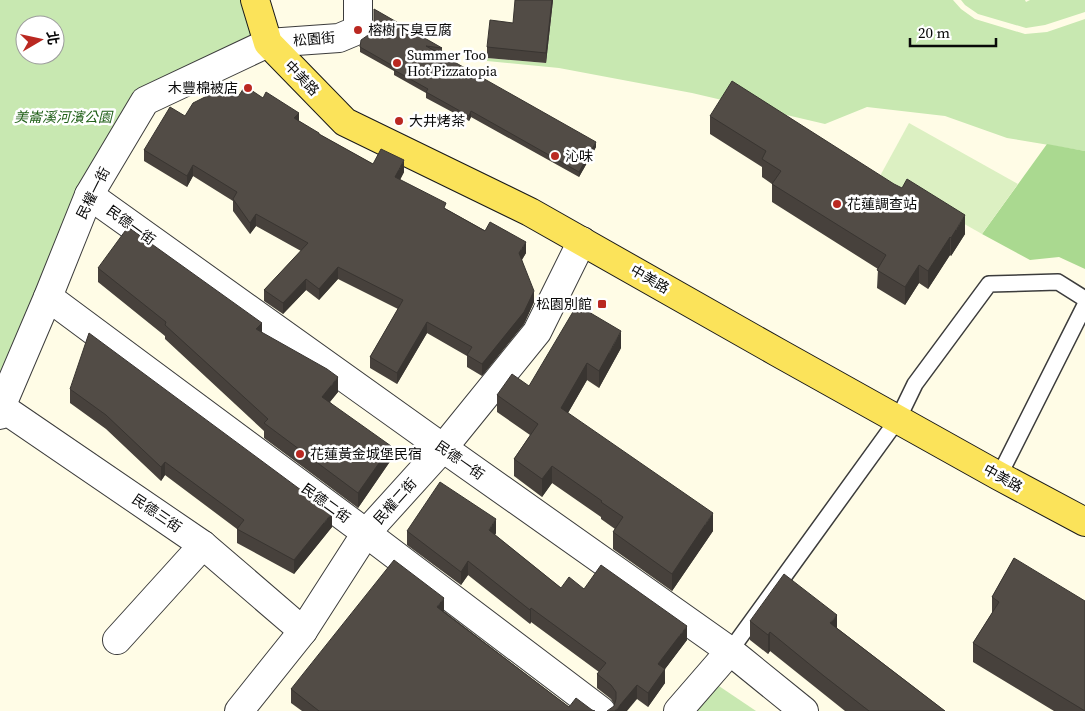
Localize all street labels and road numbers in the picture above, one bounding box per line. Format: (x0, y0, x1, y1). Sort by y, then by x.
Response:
street label: 松園街 (292, 27, 336, 51)
street label: 中美路 (280, 56, 324, 100)
street label: 民權一街 (71, 164, 115, 222)
street label: 民德一街 (102, 200, 160, 250)
street label: 中美路 (627, 260, 673, 298)
street label: 民德一街 (431, 436, 489, 484)
street label: 中美路 (980, 459, 1026, 497)
street label: 民權二街 (369, 474, 421, 528)
street label: 民德二街 (297, 478, 355, 528)
street label: 民德三街 (128, 489, 186, 537)

